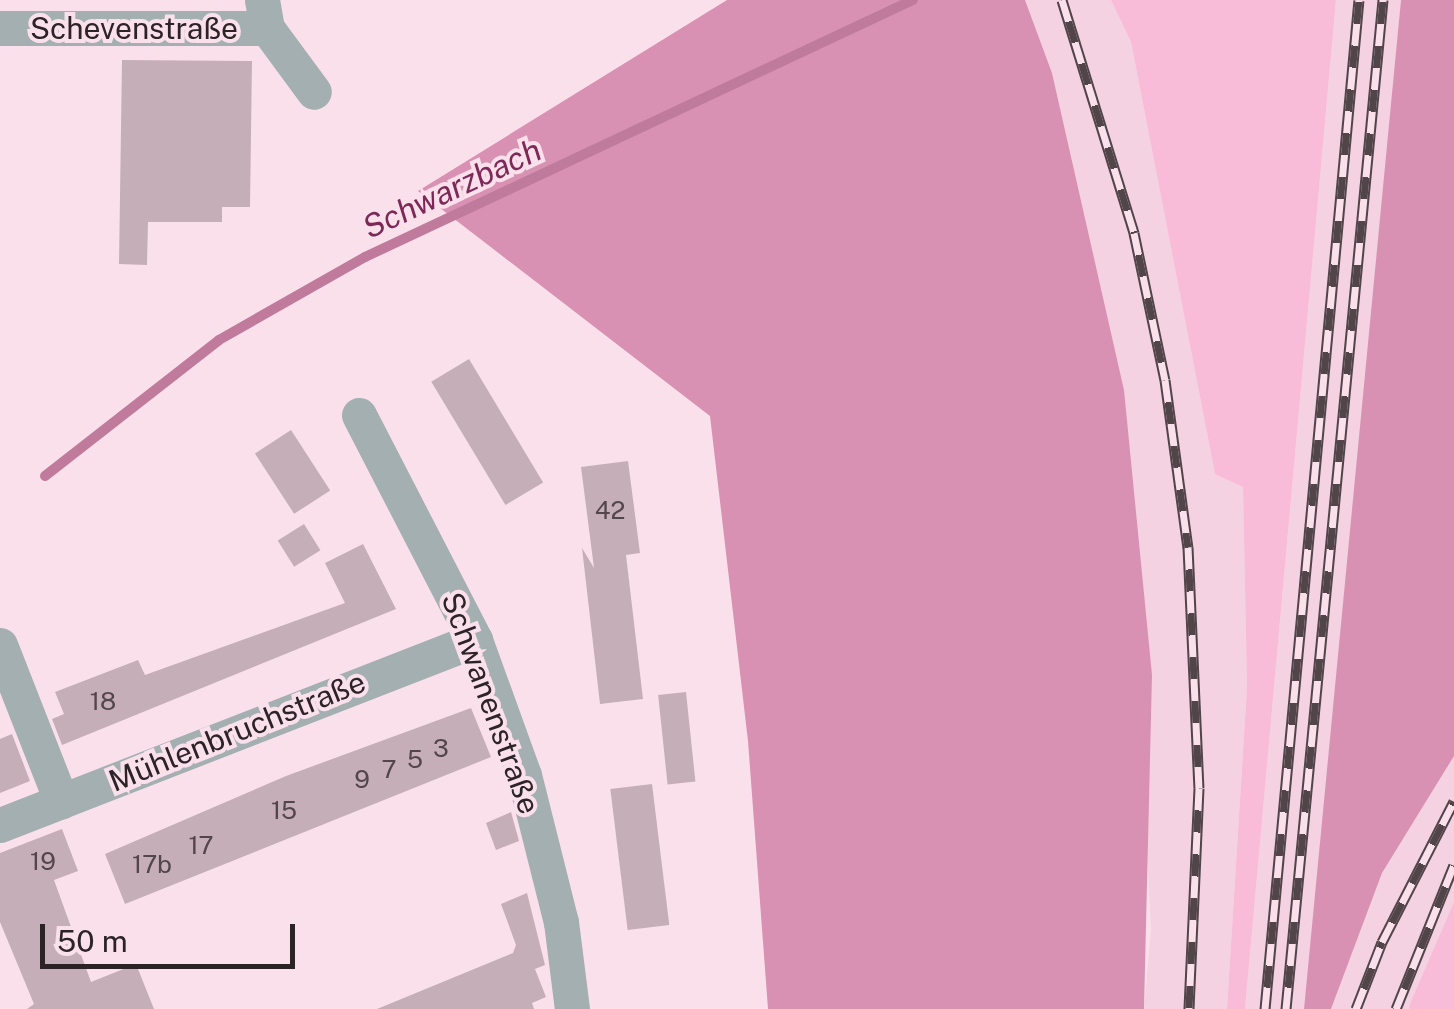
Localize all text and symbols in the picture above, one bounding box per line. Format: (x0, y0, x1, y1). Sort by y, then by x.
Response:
street label: Schevenstraße (30, 10, 238, 46)
water label: Schwarzbach (357, 131, 547, 247)
house number: 42 (595, 495, 625, 525)
street label: Schwanenstraße (434, 587, 548, 819)
street label: Mühlenbruchstraße (104, 663, 370, 799)
house number: 18 (90, 686, 116, 716)
house number: 3 (433, 733, 449, 763)
house number: 5 (407, 744, 423, 774)
house number: 7 (381, 754, 397, 784)
house number: 9 (354, 764, 370, 794)
house number: 15 (271, 795, 297, 825)
house number: 17 (188, 830, 214, 860)
house number: 19 (30, 846, 56, 876)
house number: 17b (132, 849, 172, 879)
scale bar (45, 904, 300, 966)
text: 50 m (57, 923, 128, 959)

